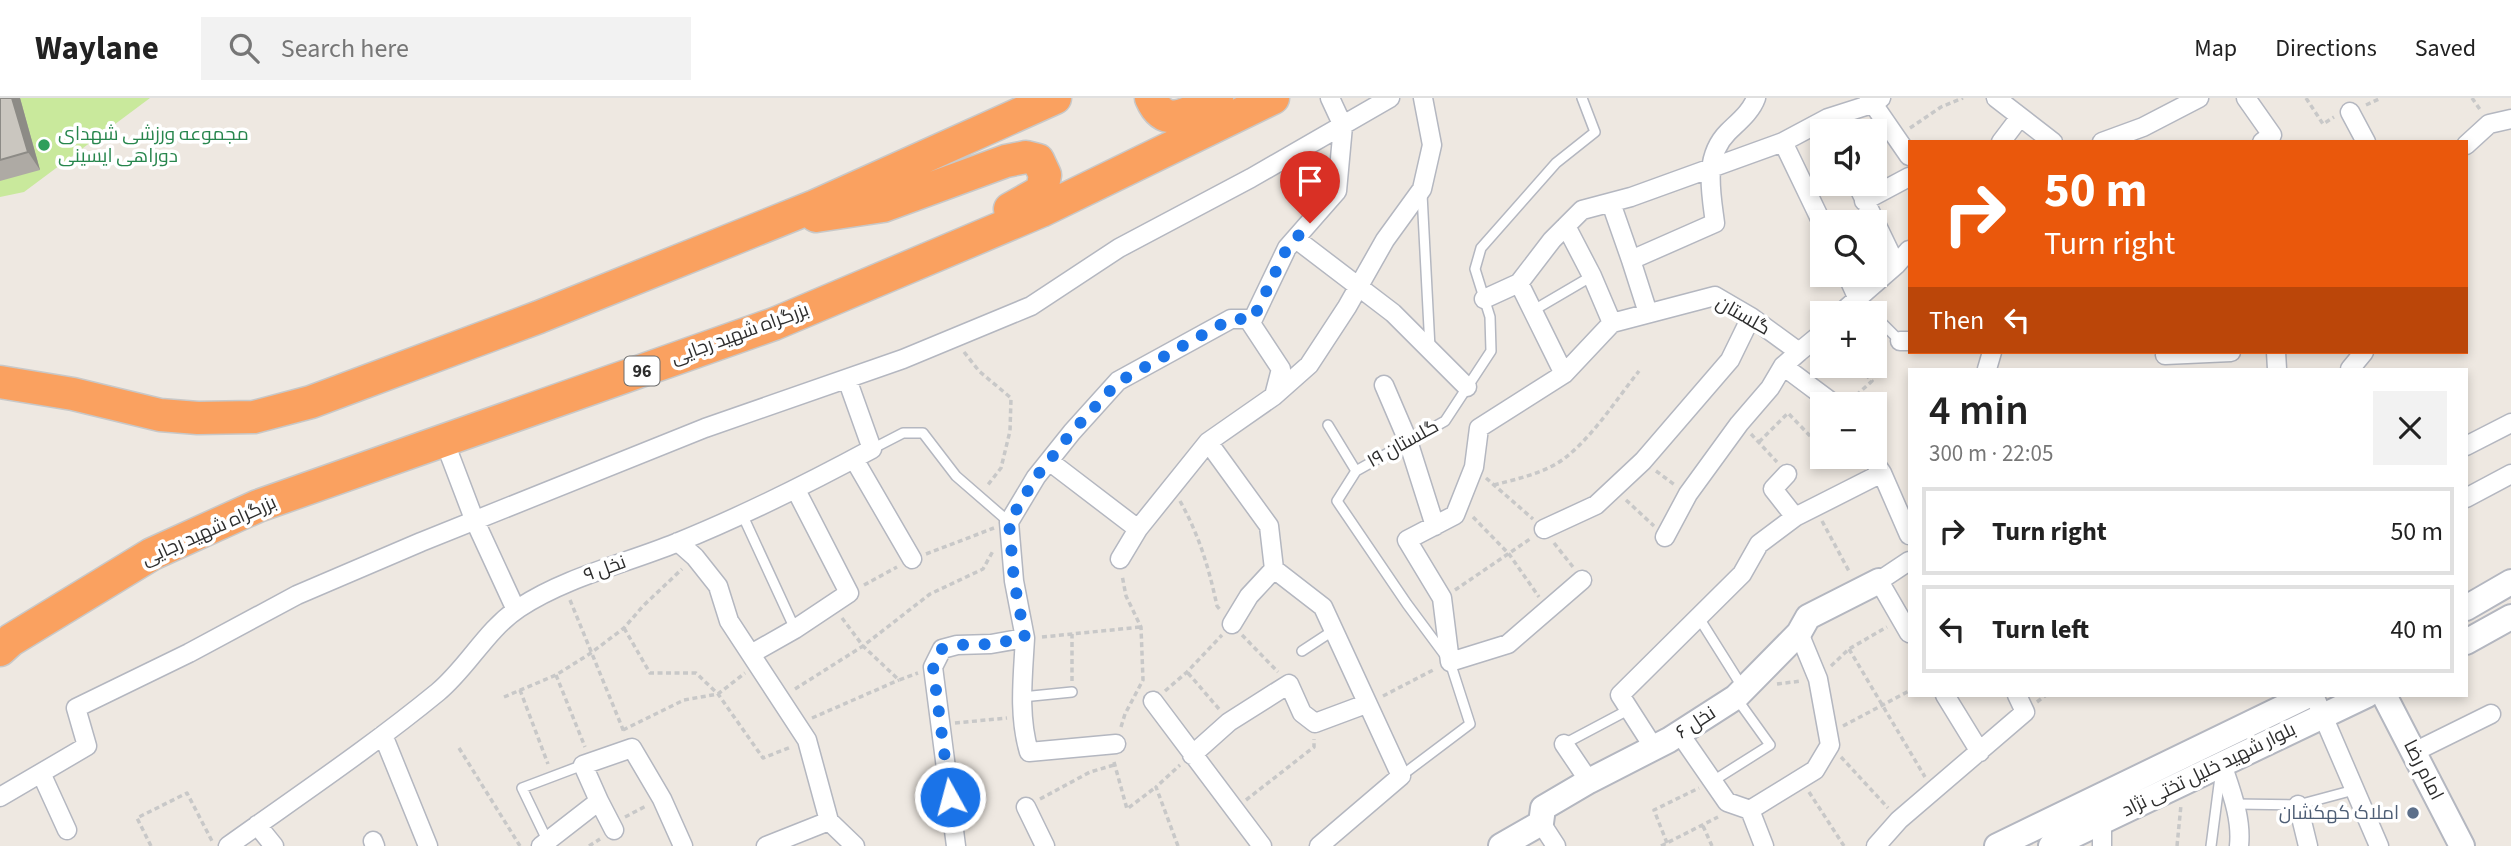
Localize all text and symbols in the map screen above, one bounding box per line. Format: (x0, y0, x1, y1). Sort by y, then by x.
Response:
search box (201, 17, 691, 80)
text: Waylane (35, 25, 159, 72)
icon: search (225, 29, 263, 67)
text: Search here (281, 30, 409, 67)
text: Map (2194, 31, 2237, 66)
text: Directions (2275, 31, 2377, 66)
text: Saved (2415, 31, 2476, 66)
map controls (1810, 119, 1887, 469)
button: sound (1810, 119, 1887, 196)
place label: مجموعه ورزشی شهدای دوراهی ایسینی (58, 121, 249, 170)
marker: مجموعه ورزشی شهدای دوراهی ایسینی (36, 137, 52, 153)
pin (1280, 151, 1340, 223)
text: 50 m (2044, 156, 2148, 226)
icon: arrive (1291, 162, 1329, 200)
icon: right (1929, 168, 2020, 259)
button: search (1810, 210, 1887, 287)
text: Turn right (2044, 221, 2175, 267)
street label: گلستان (1711, 290, 1775, 342)
street label: بزرگراه شهید رجایی (667, 296, 813, 372)
button: + (1810, 301, 1887, 378)
icon: left (1998, 301, 2036, 339)
text: Then (1929, 302, 1984, 339)
road number: 96 (624, 356, 660, 386)
text: 4 min (1929, 381, 2029, 441)
button: close (2373, 391, 2447, 465)
button: − (1810, 392, 1887, 469)
street label: گلستان ۱۹ (1362, 413, 1444, 475)
text: 300 m · 22:05 (1929, 437, 2053, 470)
street label: بزرگراه شهید رجایی (137, 489, 281, 573)
icon: right (1933, 512, 1971, 550)
text: Turn right (1992, 513, 2107, 550)
text: 50 m (2390, 513, 2443, 550)
street label: نخل ۹ (580, 549, 630, 589)
icon: left (1933, 610, 1971, 648)
text: Turn left (1992, 611, 2089, 648)
text: 40 m (2390, 611, 2443, 648)
street label: نخل ۶ (1671, 700, 1721, 746)
street label: بلوار شهید خلیل تختی نژاد (2118, 716, 2300, 824)
street label: امام رضا (2396, 735, 2450, 805)
position arrow (913, 760, 987, 834)
place label: املاک کهکشان (2279, 800, 2399, 827)
marker: املاک کهکشان (2405, 805, 2421, 821)

